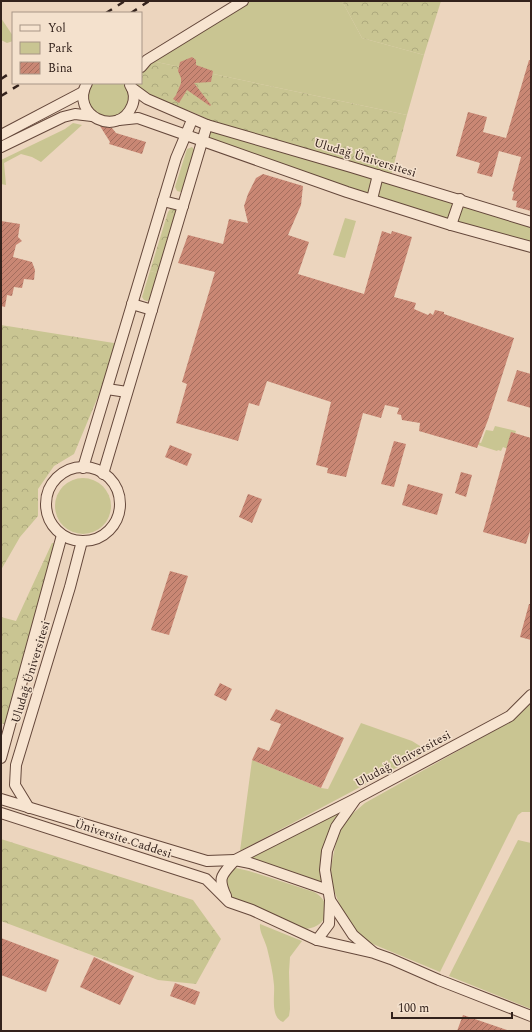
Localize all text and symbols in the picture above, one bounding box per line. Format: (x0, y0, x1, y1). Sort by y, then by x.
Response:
legend (12, 12, 142, 84)
text: Yol (48, 19, 66, 38)
text: Park (48, 39, 73, 58)
text: Bina (48, 59, 73, 78)
street label: Uludağ Üniversitesi (311, 133, 419, 183)
street label: Uludağ Üniversitesi (6, 618, 56, 726)
street label: Uludağ Üniversitesi (352, 726, 455, 792)
street label: Üniversite Caddesi (72, 814, 174, 864)
scale bar (392, 994, 512, 1020)
text: 100 m (398, 999, 429, 1018)

